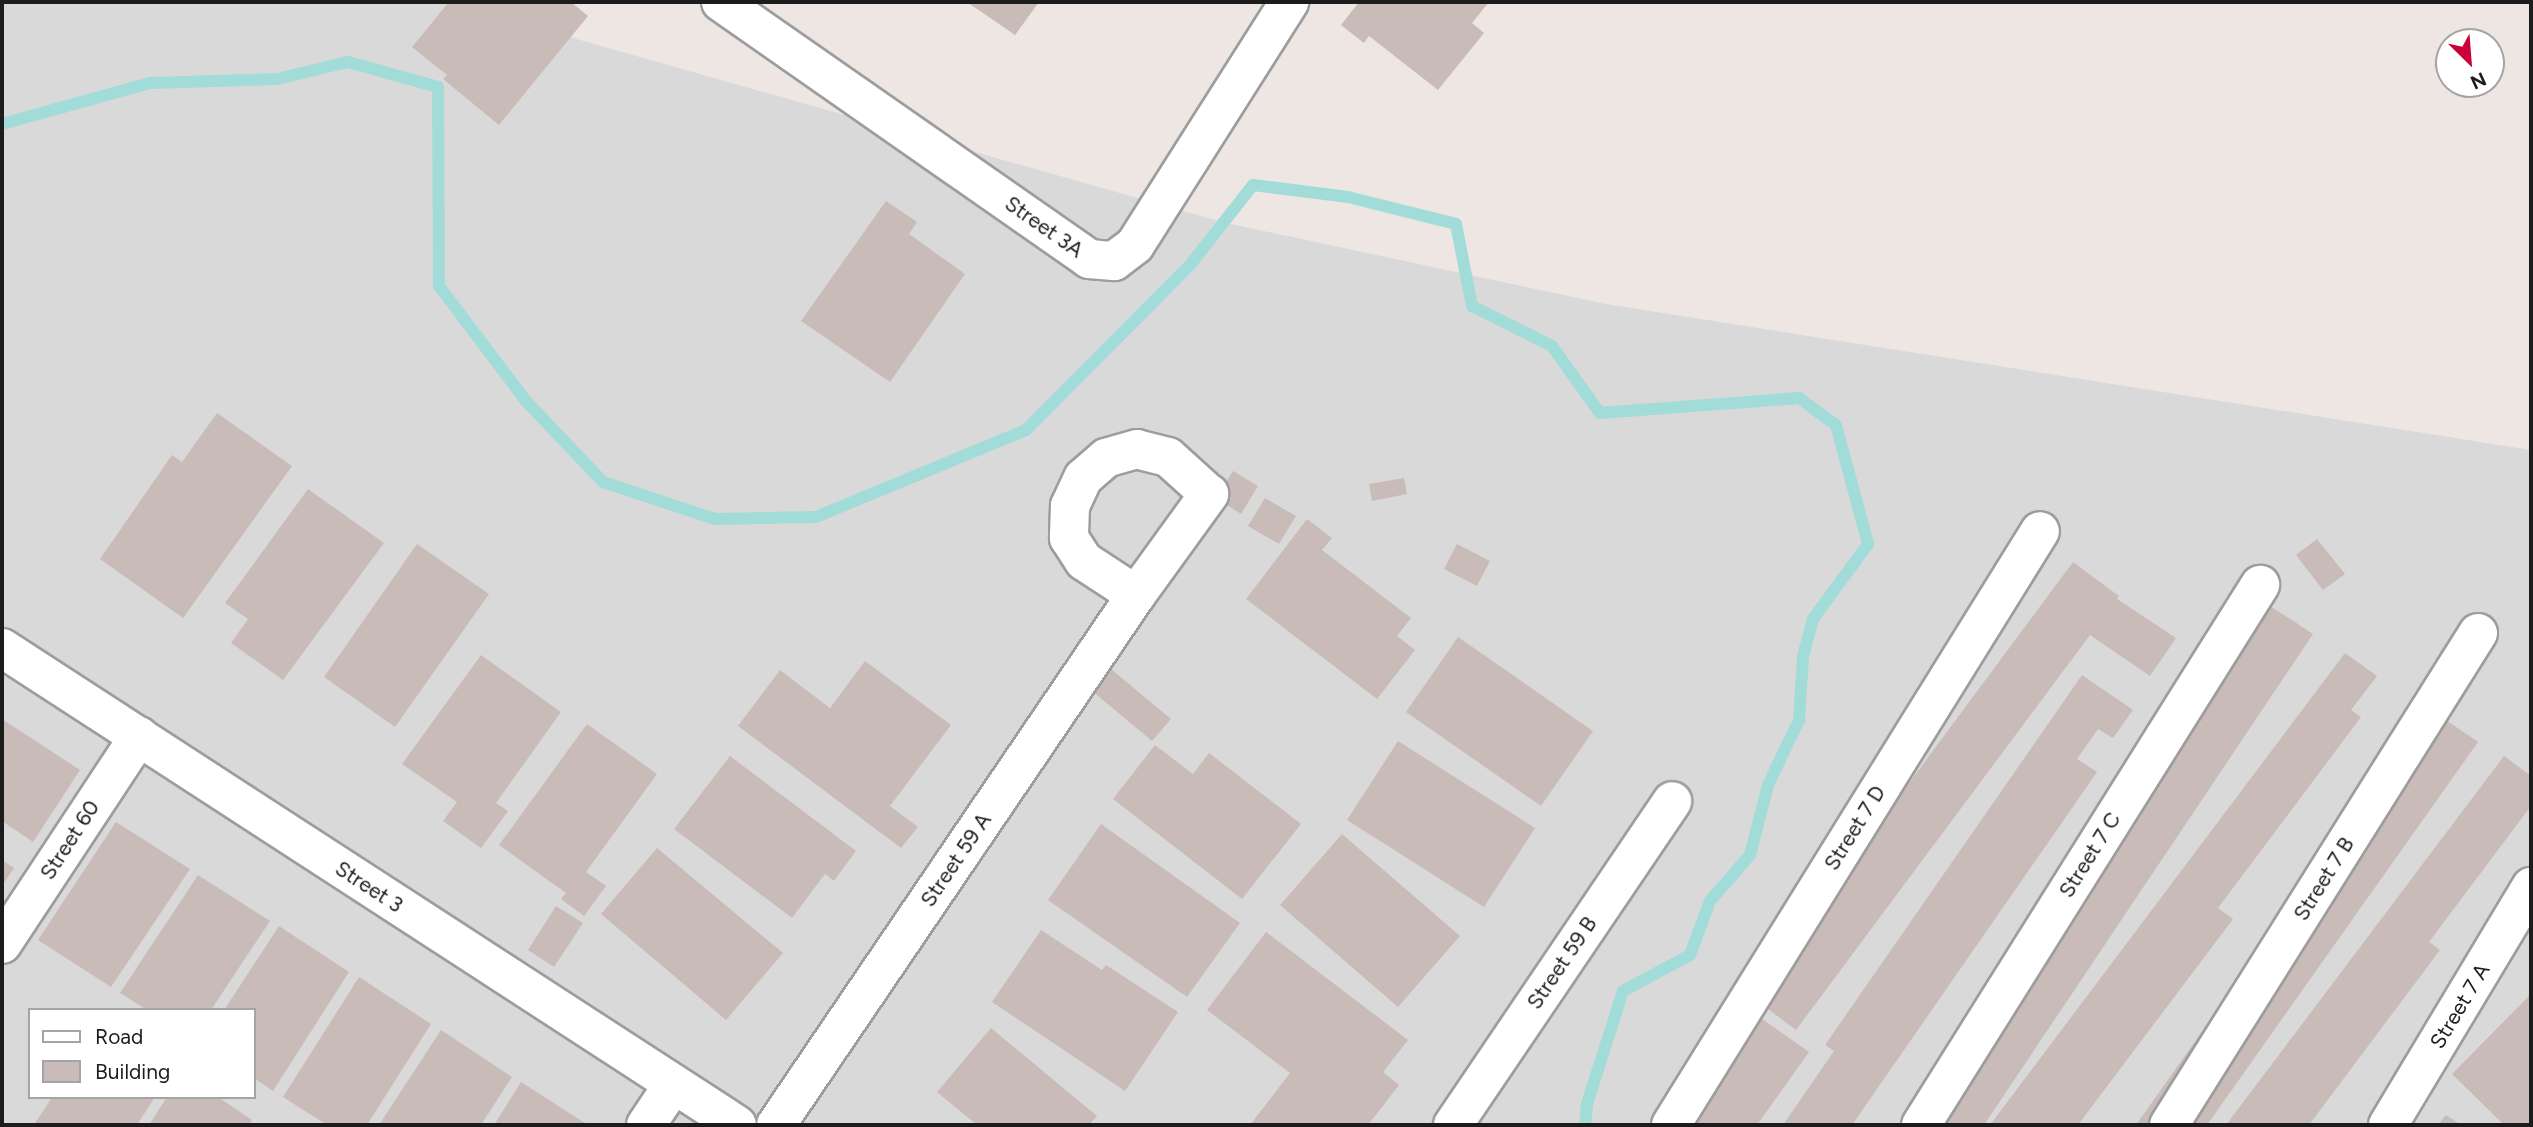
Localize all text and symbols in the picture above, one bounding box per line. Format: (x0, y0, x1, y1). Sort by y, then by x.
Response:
north arrow (2435, 28, 2505, 98)
text: N (2467, 67, 2490, 94)
street label: Street 3A (1000, 191, 1088, 263)
street label: Street 7 D (1819, 781, 1891, 875)
street label: Street 60 (35, 796, 105, 884)
street label: Street 59 A (916, 808, 996, 912)
street label: Street 7 C (2054, 808, 2126, 902)
street label: Street 7 B (2289, 833, 2359, 925)
street label: Street 3 (331, 856, 407, 918)
street label: Street 59 B (1522, 912, 1602, 1014)
street label: Street 7 A (2425, 959, 2495, 1053)
legend (28, 1008, 256, 1099)
text: Road (95, 1024, 143, 1049)
text: Building (95, 1059, 170, 1084)

